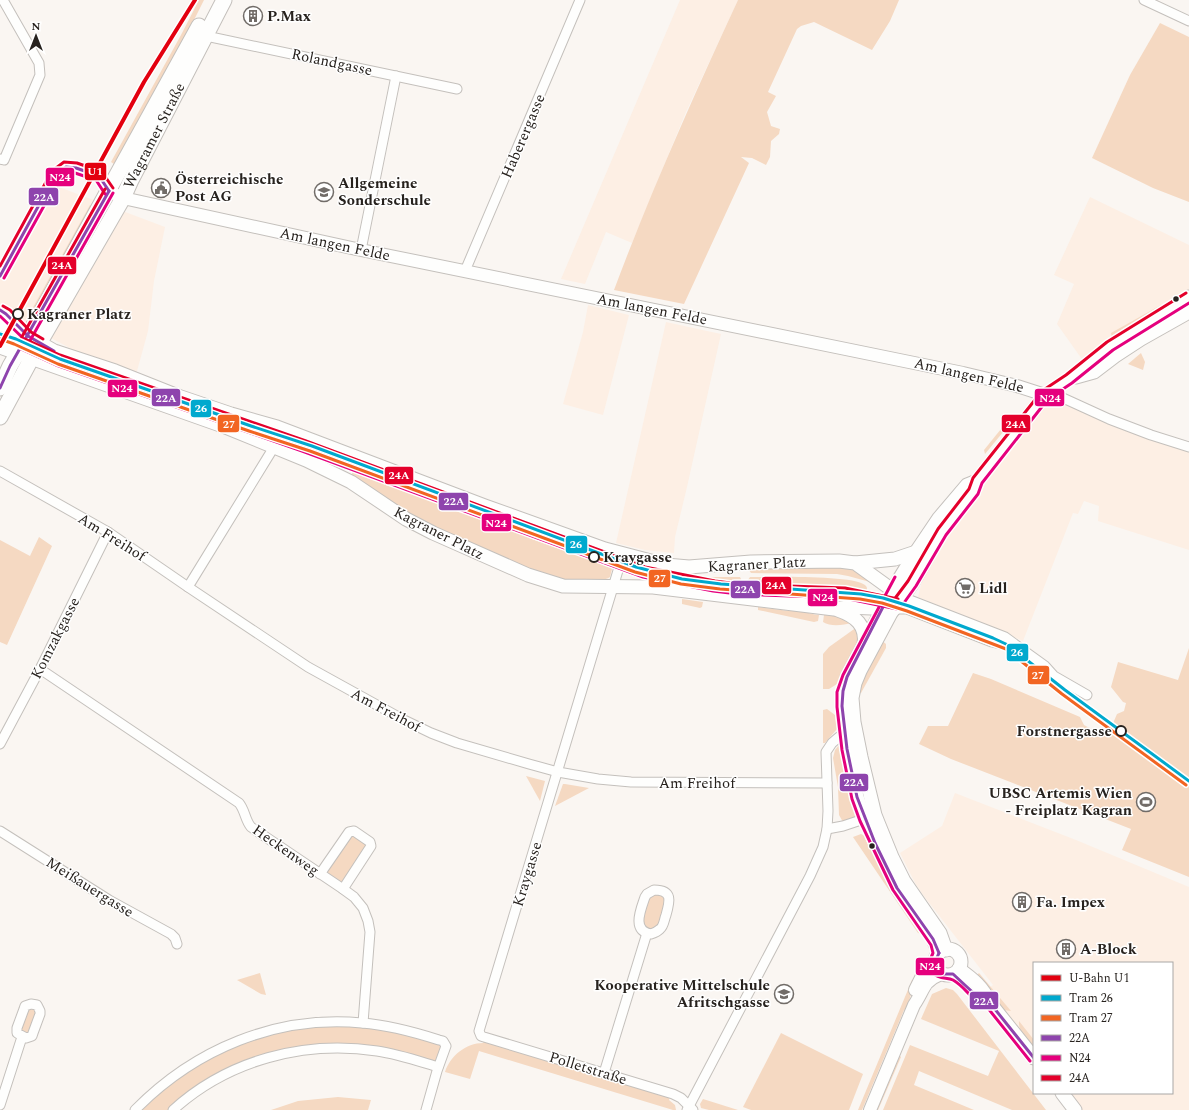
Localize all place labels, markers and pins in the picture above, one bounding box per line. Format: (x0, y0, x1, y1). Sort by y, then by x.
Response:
building icon: P.Max (242, 5, 264, 27)
place label: P.Max (267, 5, 311, 28)
place label: Österreichische Post AG (175, 168, 284, 208)
place label: Allgemeine Sonderschule (338, 172, 431, 212)
public building icon: Österreichische Post AG (150, 177, 172, 199)
school or university icon: Allgemeine Sonderschule (313, 181, 335, 203)
unlabelled marker (1171, 294, 1181, 304)
place label: Kagraner Platz (27, 303, 131, 326)
marker: Kagraner Platz (12, 308, 24, 320)
place label: Kraygasse (603, 546, 672, 569)
marker: Kraygasse (588, 551, 600, 563)
supermarket icon: Lidl (954, 577, 976, 599)
place label: Lidl (979, 577, 1007, 600)
place label: Forstnergasse (1017, 720, 1112, 743)
marker: Forstnergasse (1115, 725, 1127, 737)
place label: UBSC Artemis Wien - Freiplatz Kagran (989, 782, 1132, 822)
sports icon: UBSC Artemis Wien - Freiplatz Kagran (1135, 791, 1157, 813)
unlabelled marker (867, 841, 877, 851)
building icon: Fa. Impex (1011, 891, 1033, 913)
place label: Fa. Impex (1036, 891, 1105, 914)
building icon: A-Block (1055, 938, 1077, 960)
place label: A-Block (1080, 938, 1137, 961)
place label: Kooperative Mittelschule Afritschgasse (594, 974, 770, 1014)
school or university icon: Kooperative Mittelschule Afritschgasse (773, 983, 795, 1005)

